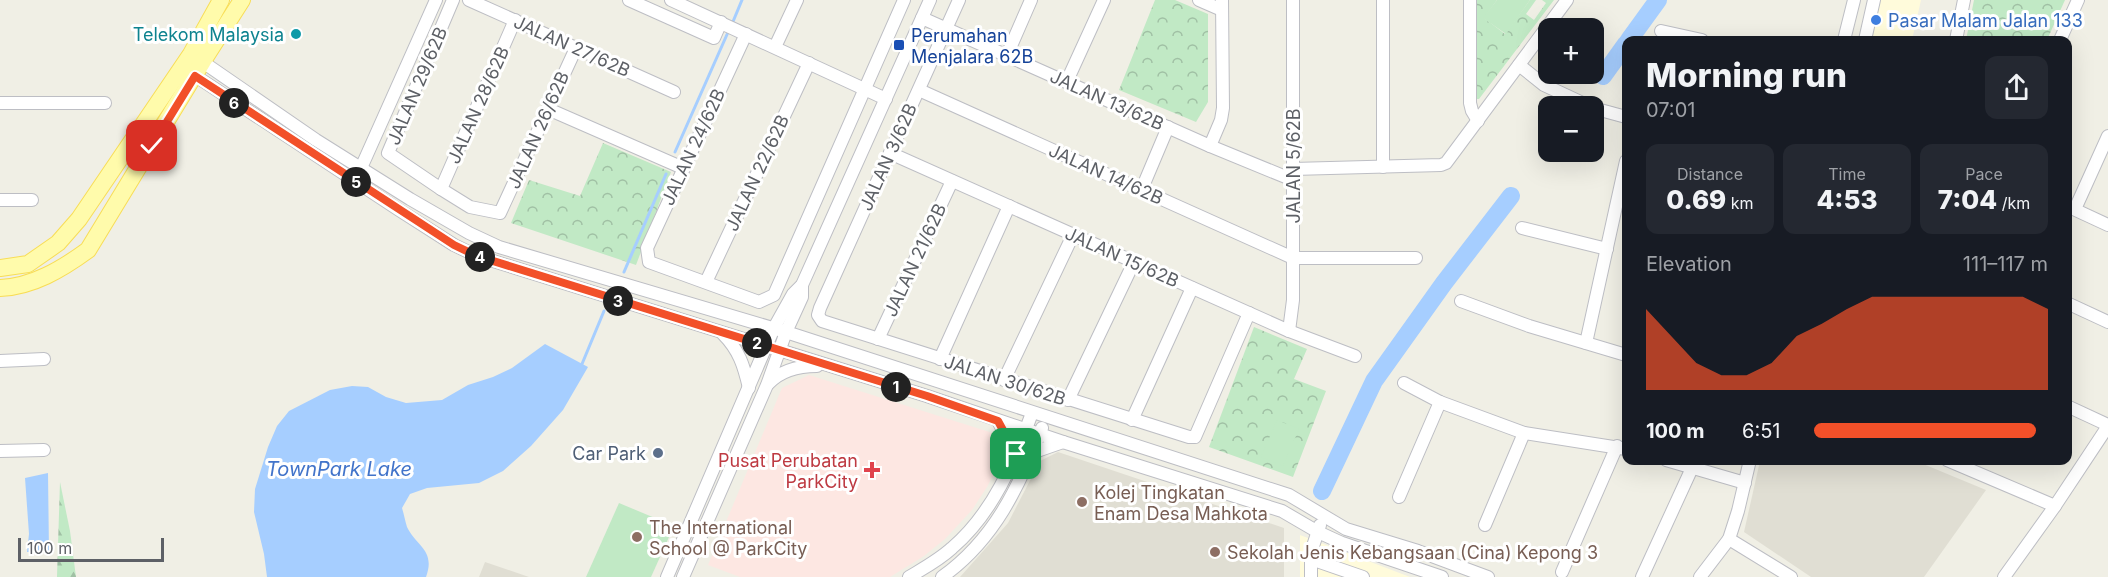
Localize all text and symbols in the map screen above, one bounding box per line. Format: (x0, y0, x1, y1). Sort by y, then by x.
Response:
place label: Pasar Malam Jalan 133 (1888, 10, 2083, 31)
street label: JALAN 27/62B (511, 11, 633, 81)
marker: Pasar Malam Jalan 133 (1869, 13, 1883, 27)
map controls (1538, 18, 1604, 162)
button: + (1538, 18, 1604, 84)
place label: Telekom Malaysia (133, 24, 284, 45)
street label: JALAN 29/62B (383, 24, 451, 148)
place label: Perumahan Menjalara 62B (911, 25, 1033, 67)
marker: Telekom Malaysia (289, 27, 303, 41)
marker: Perumahan Menjalara 62B (892, 38, 906, 52)
street label: JALAN 28/62B (443, 43, 513, 167)
text: Morning run (1646, 55, 1847, 95)
button: share (1985, 56, 2048, 119)
street label: JALAN 13/62B (1047, 66, 1167, 134)
street label: JALAN 26/62B (503, 68, 573, 192)
street label: JALAN 24/62B (657, 85, 729, 209)
pin: 6 (219, 88, 249, 118)
text: 6 (229, 93, 239, 113)
button: − (1538, 96, 1604, 162)
text: 07:01 (1646, 98, 1695, 122)
street label: JALAN 3/62B (855, 100, 921, 214)
street label: JALAN 5/62B (1283, 109, 1304, 223)
street label: JALAN 22/62B (721, 112, 793, 234)
pin (126, 120, 177, 171)
icon: check (135, 129, 168, 162)
street label: JALAN 14/62B (1046, 139, 1166, 209)
text: Distance (1677, 164, 1743, 184)
text: Time (1828, 164, 1866, 184)
text: Pace (1965, 164, 2003, 184)
pin: 5 (341, 167, 371, 197)
text: 5 (351, 172, 361, 192)
text: 0.69 (1666, 184, 1726, 215)
text: 4:53 (1816, 184, 1878, 215)
text: 7:04 (1938, 184, 1997, 215)
text: km (1726, 193, 1754, 213)
text: /km (1997, 193, 2030, 213)
street label: JALAN 21/62B (880, 200, 950, 320)
street label: JALAN 15/62B (1062, 223, 1182, 291)
pin: 4 (465, 242, 495, 272)
text: 4 (475, 247, 485, 267)
text: Elevation (1646, 252, 1732, 276)
text: 111–117 m (1963, 252, 2048, 276)
pin: 3 (603, 286, 633, 316)
text: 3 (613, 291, 623, 311)
pin: 2 (742, 328, 772, 358)
text: 2 (752, 333, 762, 353)
street label: JALAN 30/62B (942, 350, 1068, 410)
pin: 1 (881, 372, 911, 402)
text: 1 (893, 377, 899, 397)
text: 100 m (1646, 419, 1705, 443)
text: 6:51 (1742, 419, 1780, 443)
pin (990, 428, 1041, 479)
icon: arrive (999, 437, 1032, 470)
place label: Car Park (572, 443, 646, 464)
marker: Car Park (651, 446, 665, 460)
place label: Pusat Perubatan ParkCity (718, 450, 858, 492)
water label: TownPark Lake (266, 457, 412, 481)
marker: Pusat Perubatan ParkCity (863, 461, 881, 479)
place label: Kolej Tingkatan Enam Desa Mahkota (1094, 482, 1268, 524)
marker: Kolej Tingkatan Enam Desa Mahkota (1075, 495, 1089, 509)
place label: The International School @ ParkCity (649, 517, 807, 559)
marker: The International School @ ParkCity (630, 530, 644, 544)
scale bar (18, 535, 164, 562)
text: 100 m (27, 538, 72, 558)
place label: Sekolah Jenis Kebangsaan (Cina) Kepong 3 (1227, 542, 1598, 563)
marker: Sekolah Jenis Kebangsaan (Cina) Kepong 3 (1208, 545, 1222, 559)

